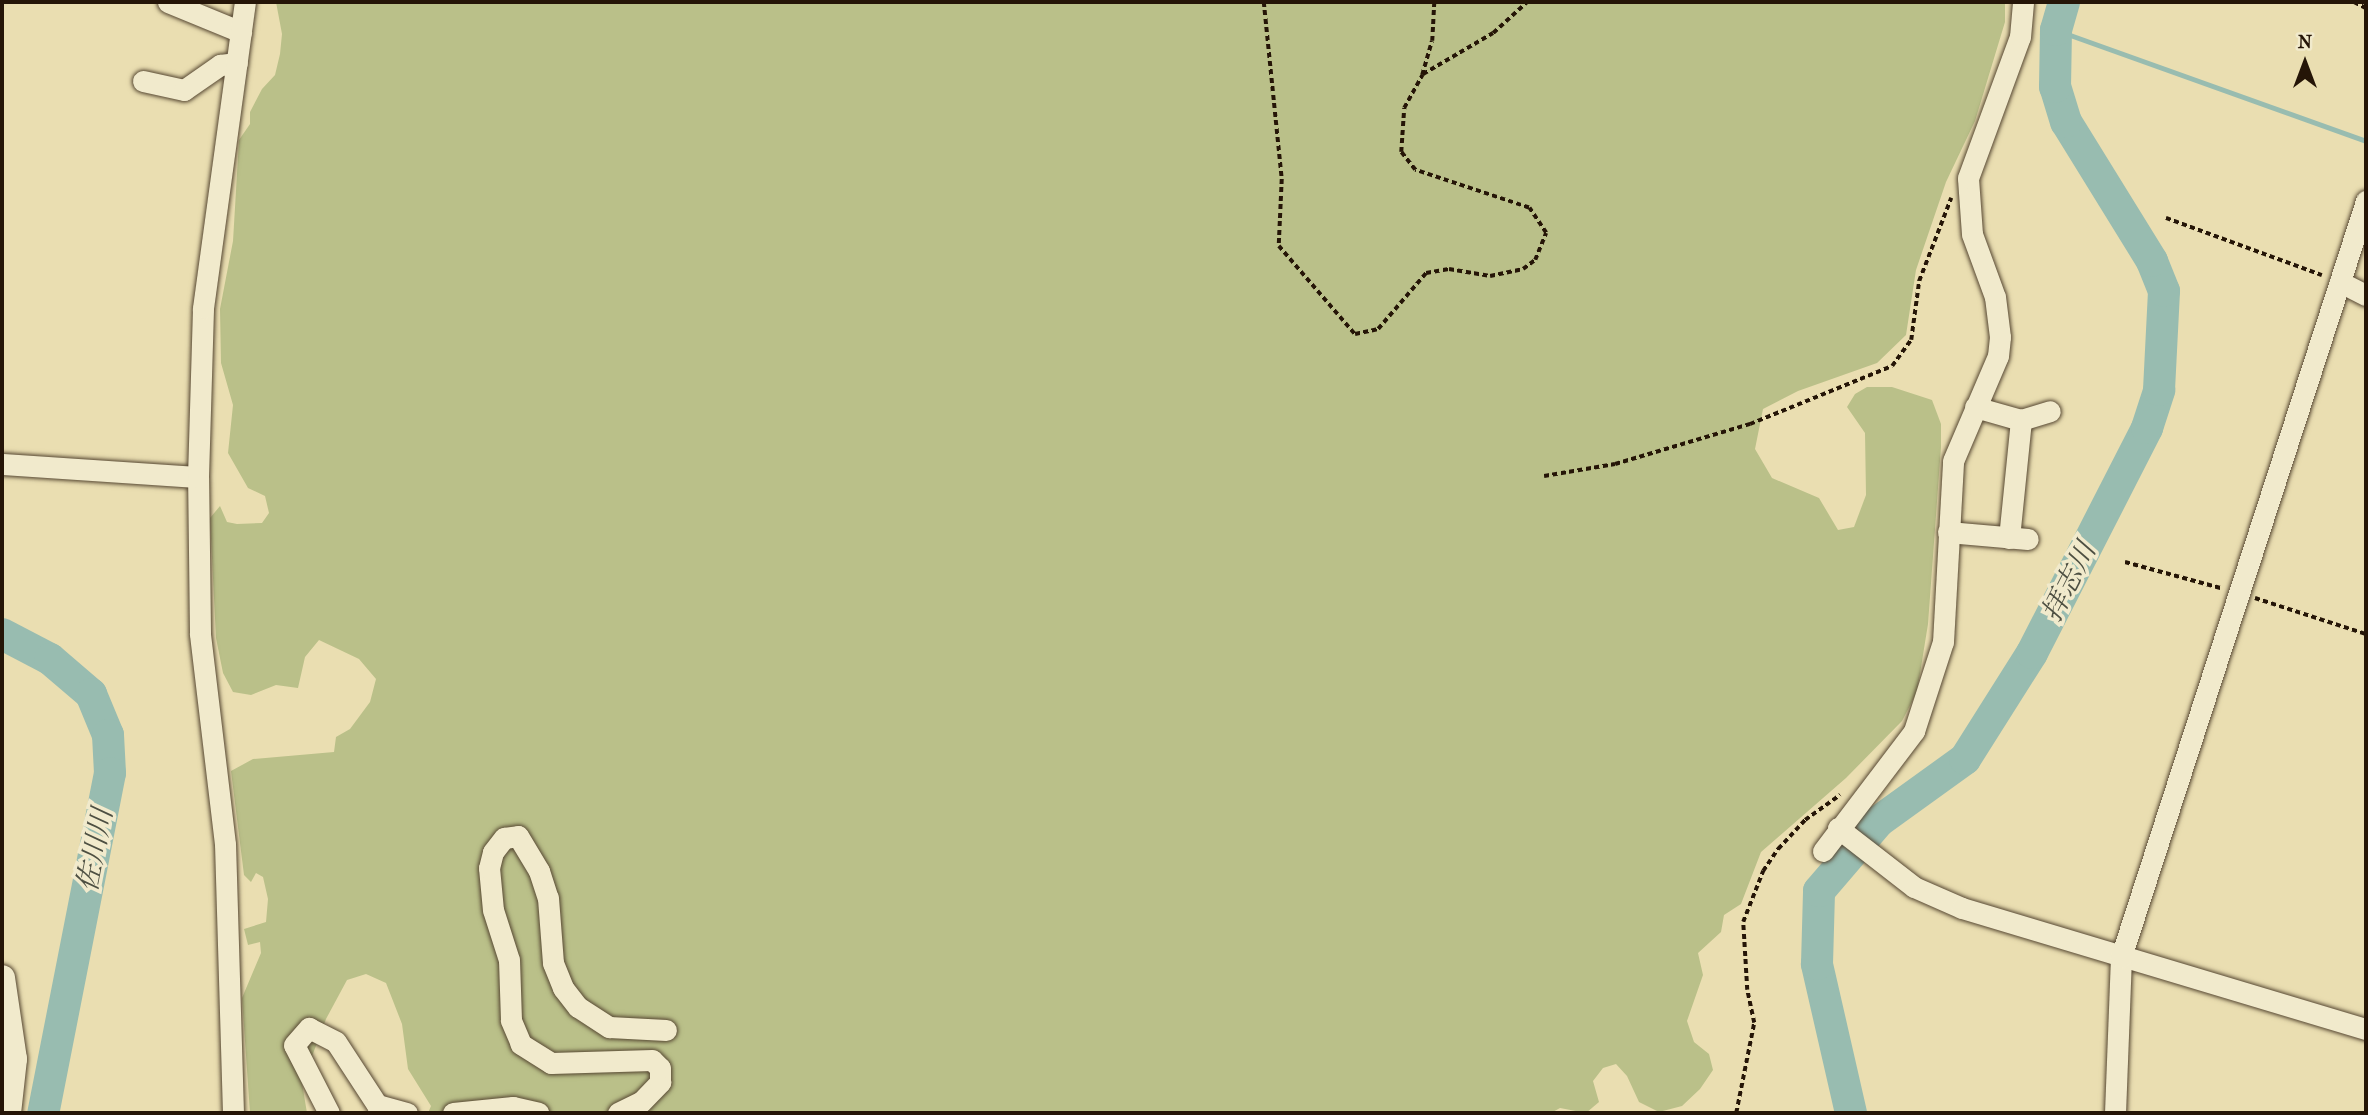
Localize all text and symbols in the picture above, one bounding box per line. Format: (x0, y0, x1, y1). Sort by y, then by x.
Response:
north arrow (2270, 28, 2340, 98)
text: N (2298, 31, 2312, 53)
water label: 拝志川 (2035, 537, 2103, 627)
water label: 佐川川 (70, 806, 120, 894)

